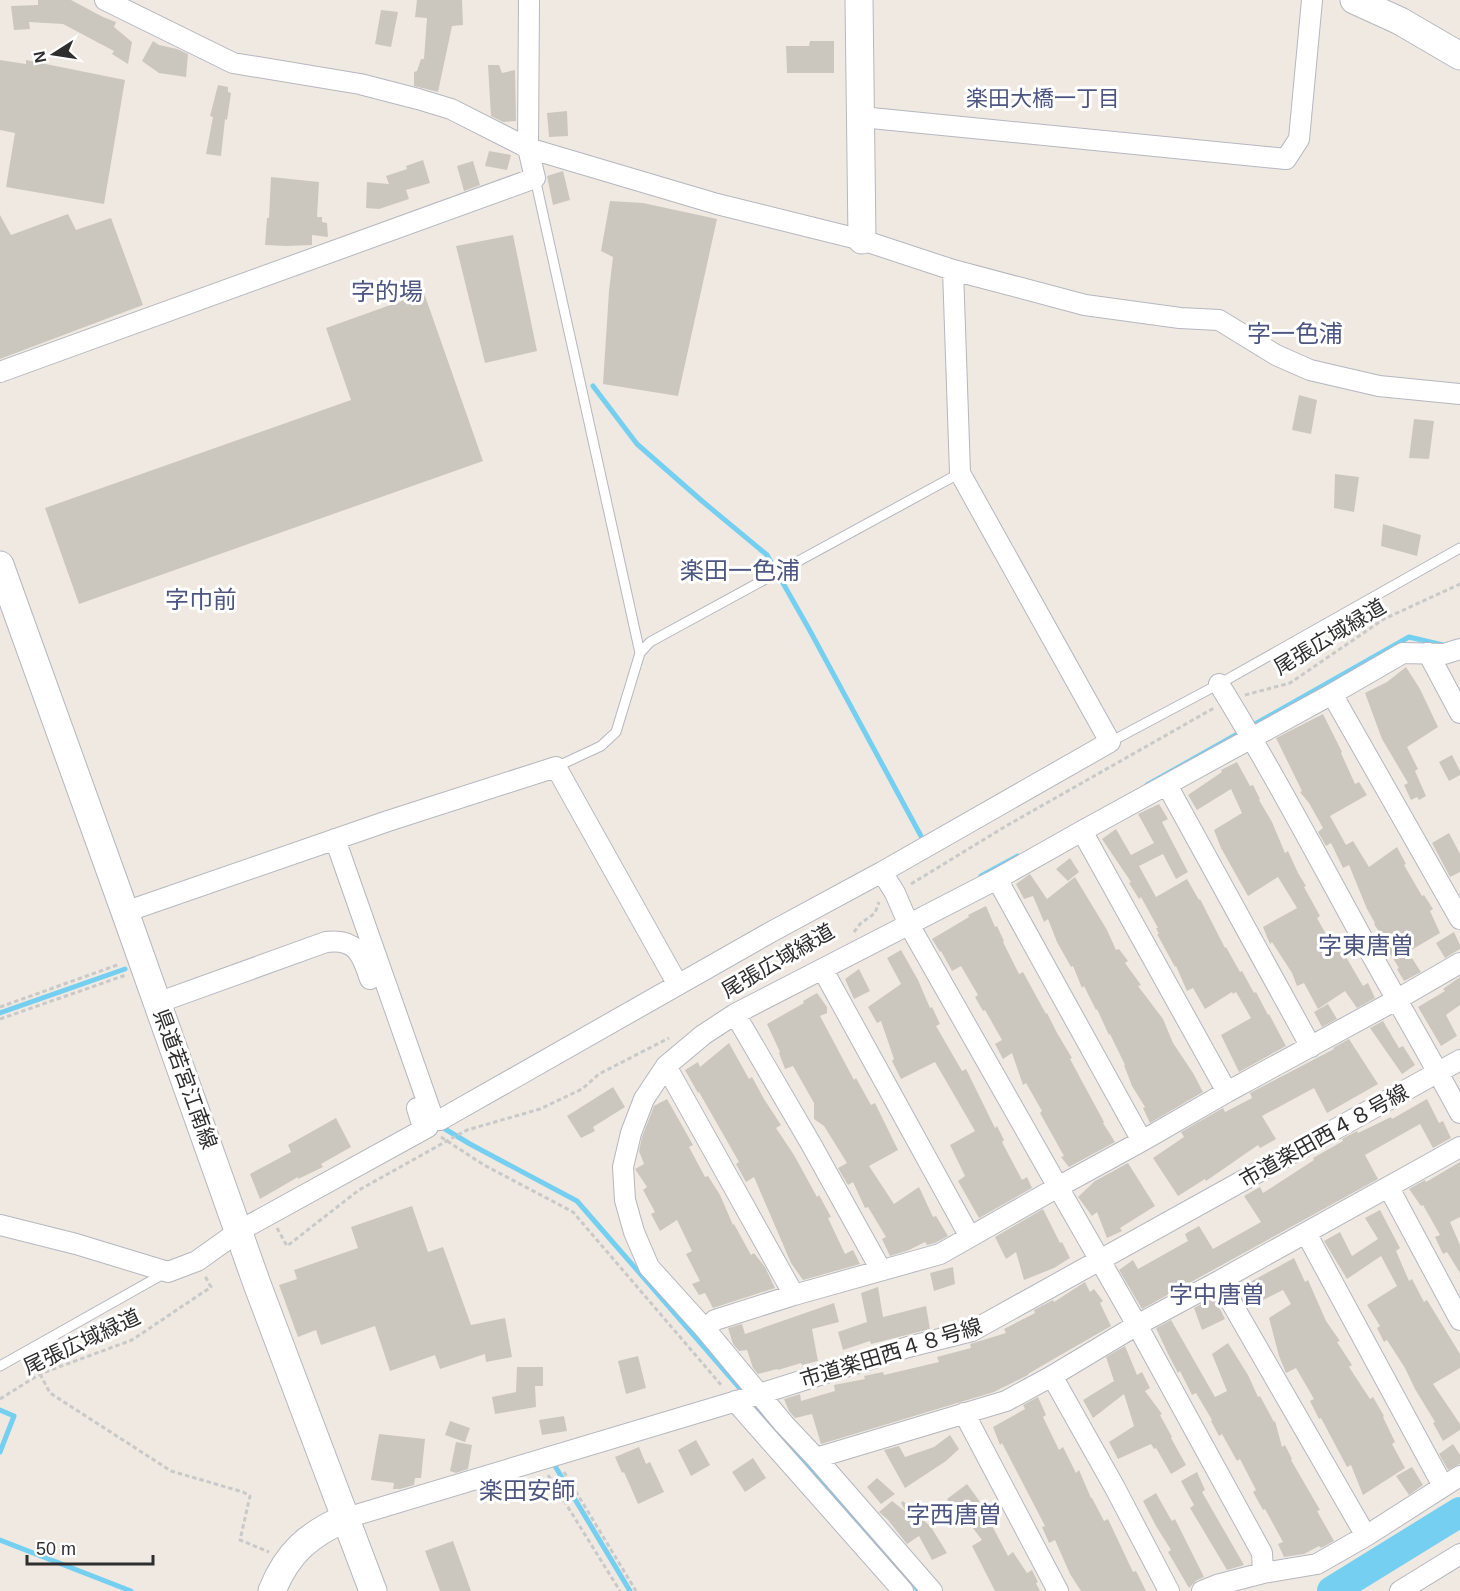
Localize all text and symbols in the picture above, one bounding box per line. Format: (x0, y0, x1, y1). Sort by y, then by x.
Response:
north arrow (24, 24, 84, 84)
text: N (30, 50, 49, 64)
district label: 楽田大橋一丁目 (966, 86, 1120, 111)
district label: 字的場 (351, 278, 423, 305)
district label: 字一色浦 (1247, 320, 1343, 347)
district label: 楽田一色浦 (680, 557, 800, 584)
district label: 字巾前 (165, 586, 237, 613)
street label: 尾張広域緑道 (1270, 594, 1390, 679)
street label: 尾張広域緑道 (717, 919, 838, 1002)
district label: 字東唐曽 (1318, 932, 1414, 959)
street label: 県道若宮江南線 (150, 1006, 221, 1152)
street label: 市道楽田西４８号線 (1236, 1080, 1412, 1191)
district label: 字中唐曽 (1169, 1281, 1265, 1308)
street label: 尾張広域緑道 (20, 1304, 144, 1379)
street label: 市道楽田西４８号線 (797, 1314, 985, 1391)
district label: 楽田安師 (479, 1477, 575, 1504)
district label: 字西唐曽 (906, 1501, 1002, 1528)
scale bar (27, 1528, 153, 1566)
text: 50 m (36, 1539, 76, 1559)

